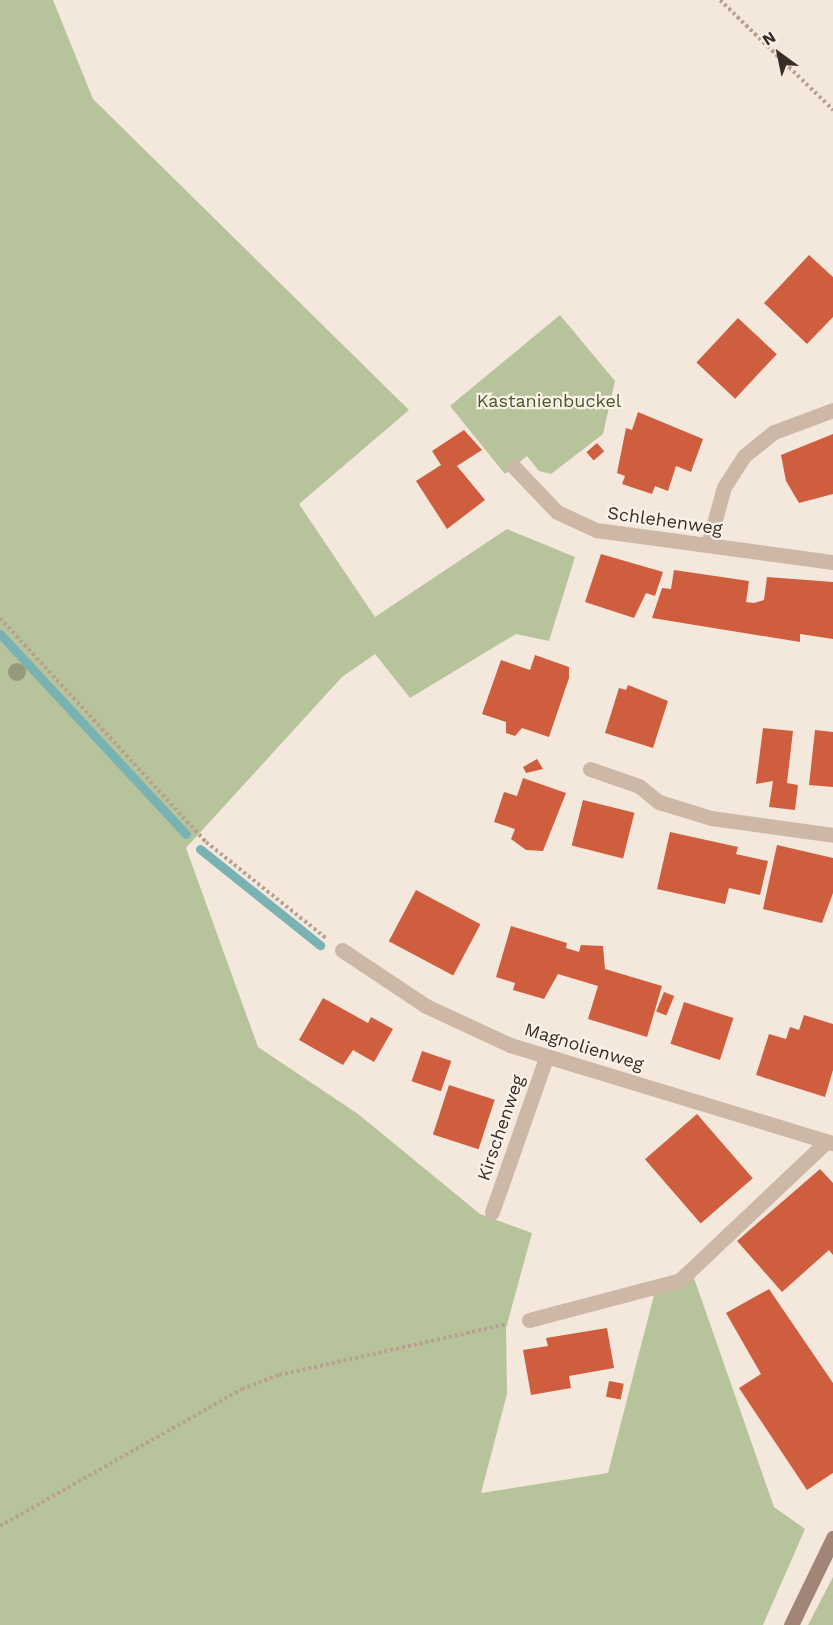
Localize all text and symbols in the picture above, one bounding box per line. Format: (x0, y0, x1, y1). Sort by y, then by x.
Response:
north arrow (749, 24, 809, 84)
text: N (759, 27, 779, 50)
park label: Kastanienbuckel (477, 390, 621, 412)
street label: Schlehenweg (606, 502, 724, 540)
street label: Magnolienweg (522, 1019, 646, 1075)
street label: Kirschenweg (473, 1072, 529, 1184)

